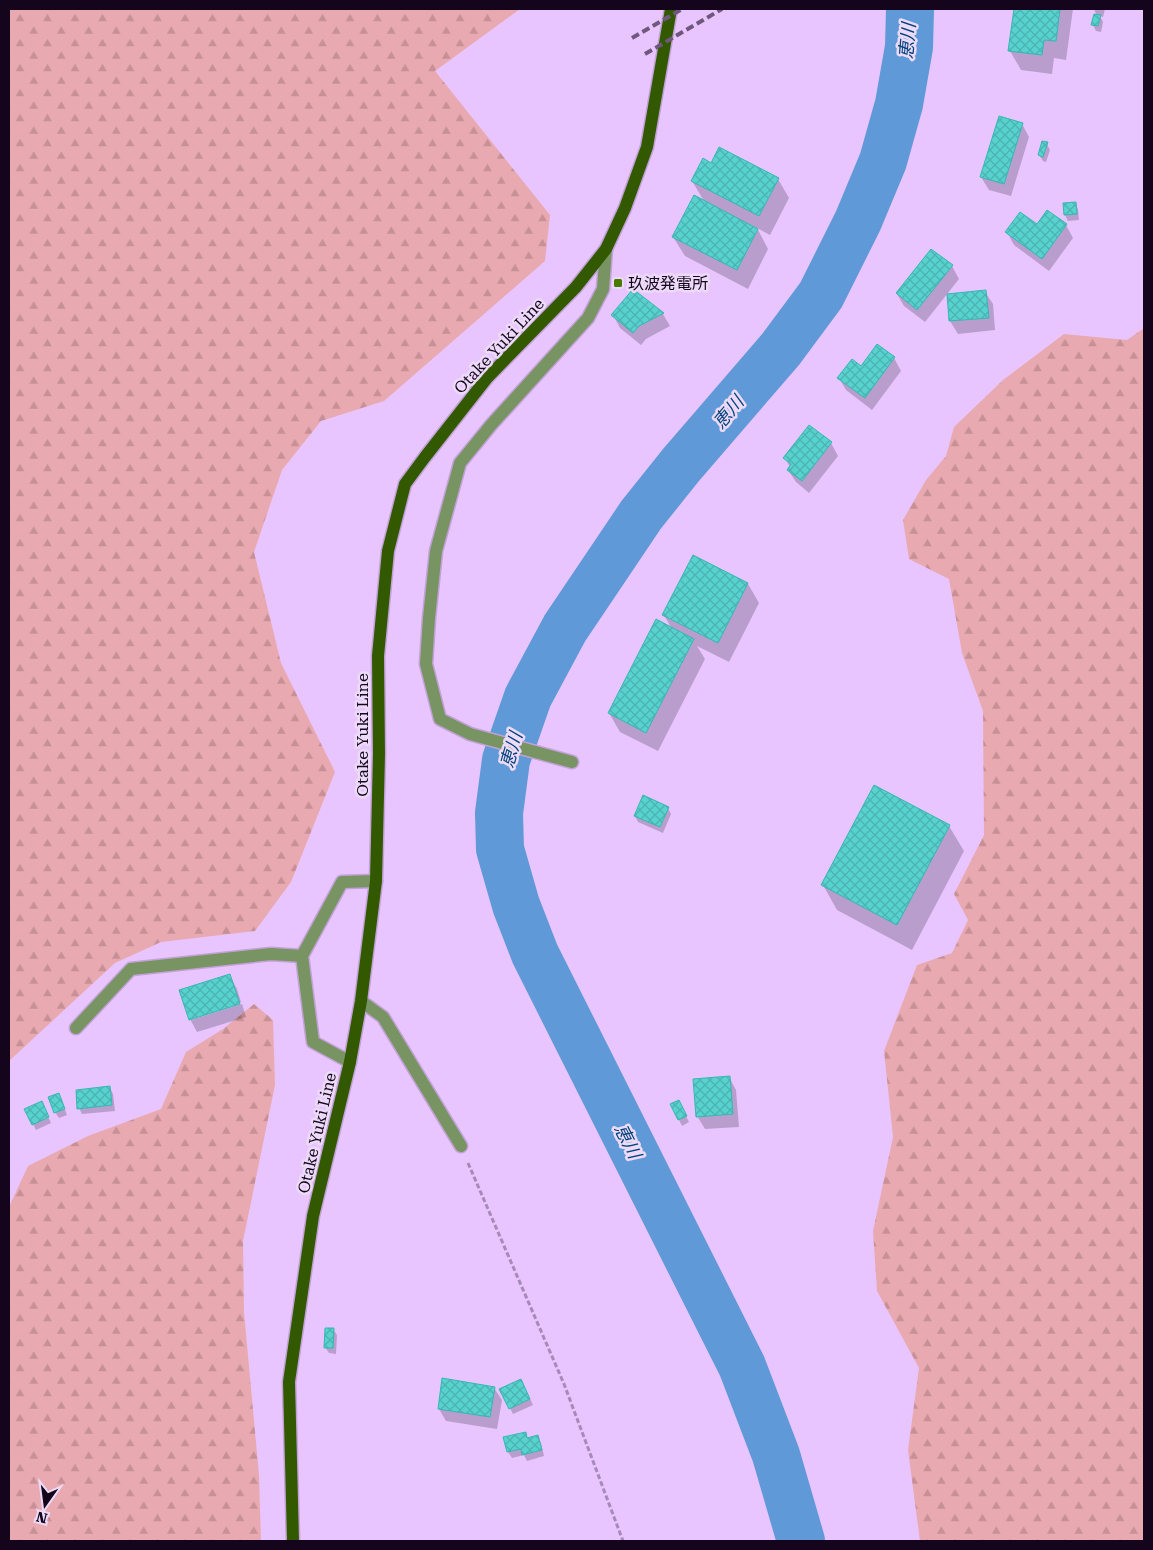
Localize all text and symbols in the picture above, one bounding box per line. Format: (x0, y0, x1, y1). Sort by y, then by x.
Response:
water label: 恵川 (895, 20, 919, 60)
place label: 玖波発電所 (628, 274, 708, 293)
marker: 玖波発電所 (612, 277, 624, 289)
street label: Otake Yuki Line (450, 294, 548, 398)
water label: 恵川 (708, 390, 749, 433)
street label: Otake Yuki Line (353, 673, 372, 797)
water label: 恵川 (496, 728, 527, 770)
street label: Otake Yuki Line (294, 1071, 340, 1195)
water label: 恵川 (610, 1120, 646, 1164)
north arrow (20, 1480, 70, 1530)
text: N (34, 1508, 49, 1527)

